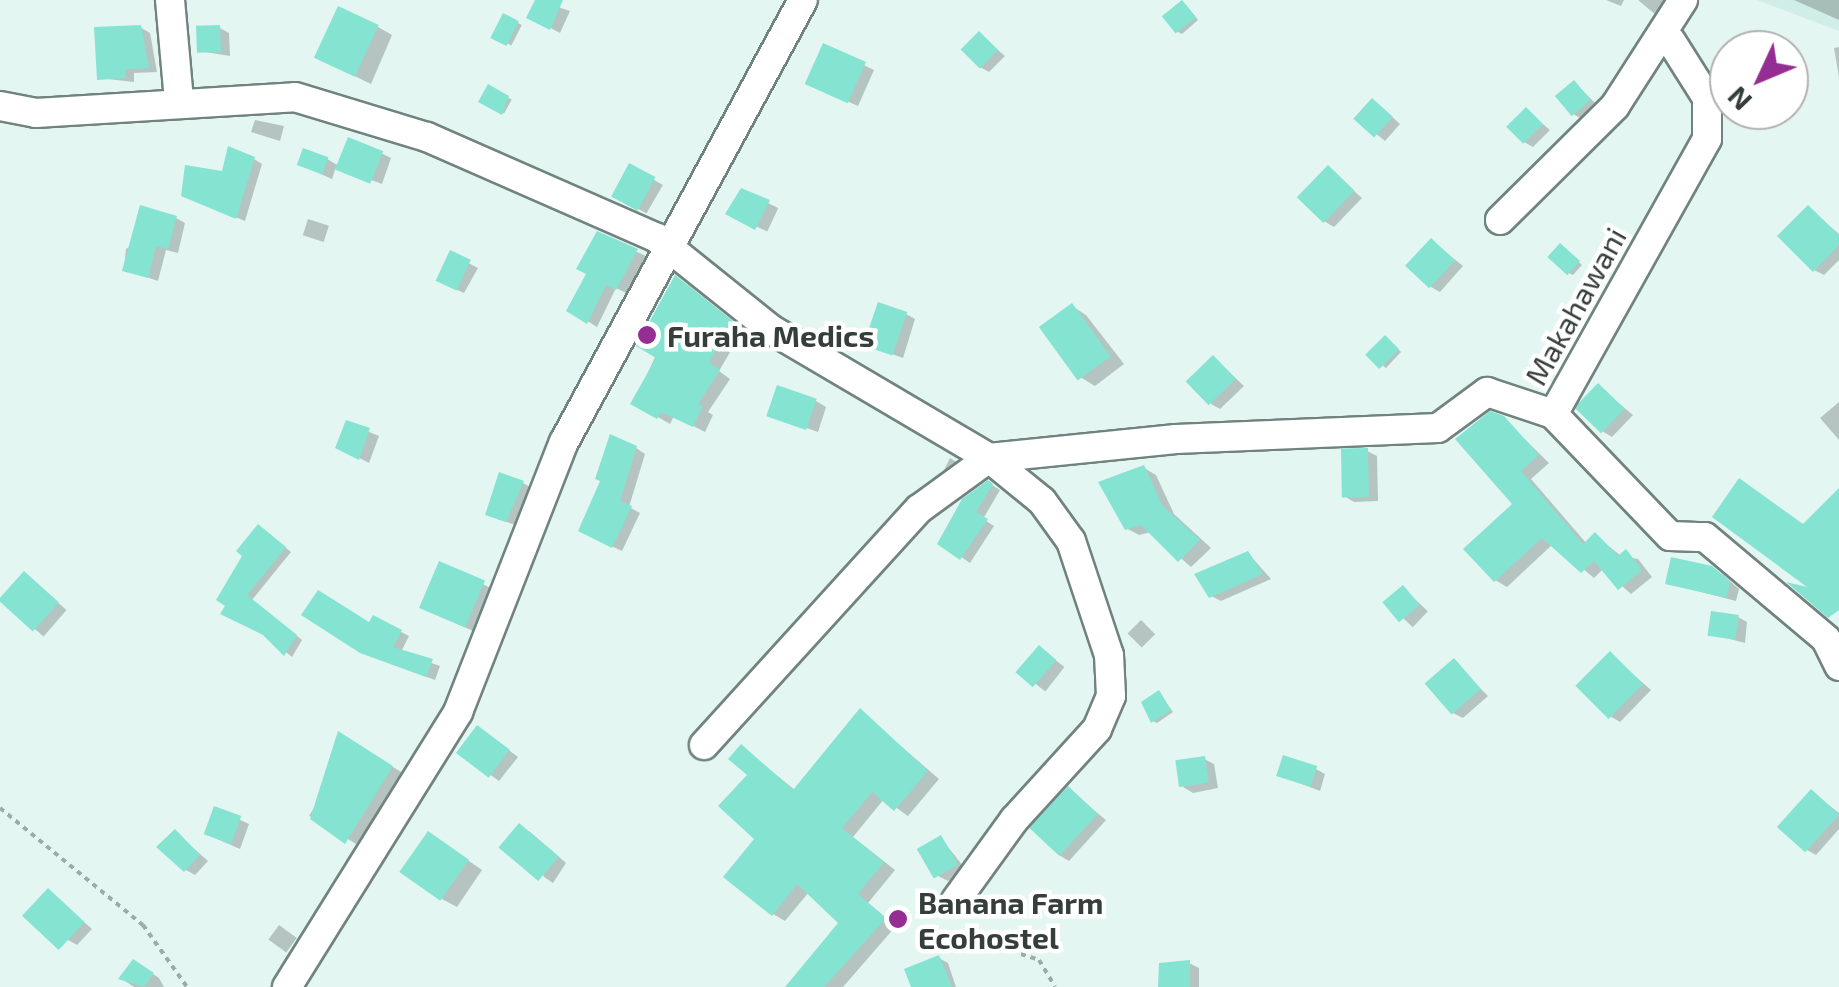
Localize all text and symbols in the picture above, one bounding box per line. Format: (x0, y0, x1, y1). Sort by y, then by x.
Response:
north arrow (1709, 30, 1809, 130)
text: N (1720, 80, 1758, 119)
street label: Makahawani (1517, 221, 1633, 391)
place label: Furaha Medics (667, 317, 874, 353)
marker: Furaha Medics (636, 324, 658, 346)
place label: Banana Farm Ecohostel (918, 884, 1103, 954)
marker: Banana Farm Ecohostel (887, 908, 909, 930)

